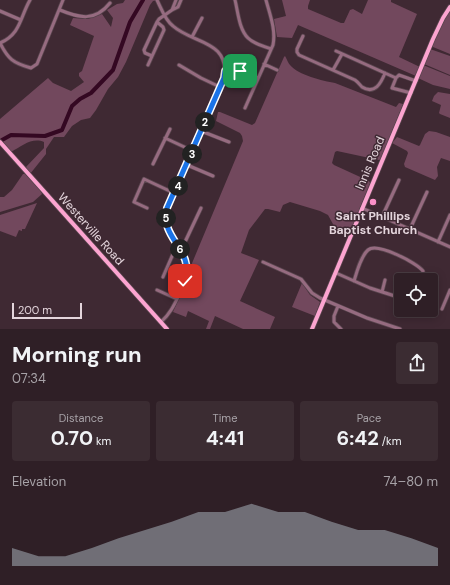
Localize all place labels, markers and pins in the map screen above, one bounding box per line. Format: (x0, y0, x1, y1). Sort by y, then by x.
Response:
pin (223, 54, 257, 88)
pin: 2 (195, 112, 215, 132)
pin: 3 (182, 144, 202, 164)
pin: 4 (168, 176, 188, 196)
marker: Saint Phillips Baptist Church (368, 197, 378, 207)
pin: 5 (156, 208, 176, 228)
place label: Saint Phillips Baptist Church (329, 208, 417, 238)
pin: 6 (170, 239, 190, 259)
pin (168, 264, 202, 298)

